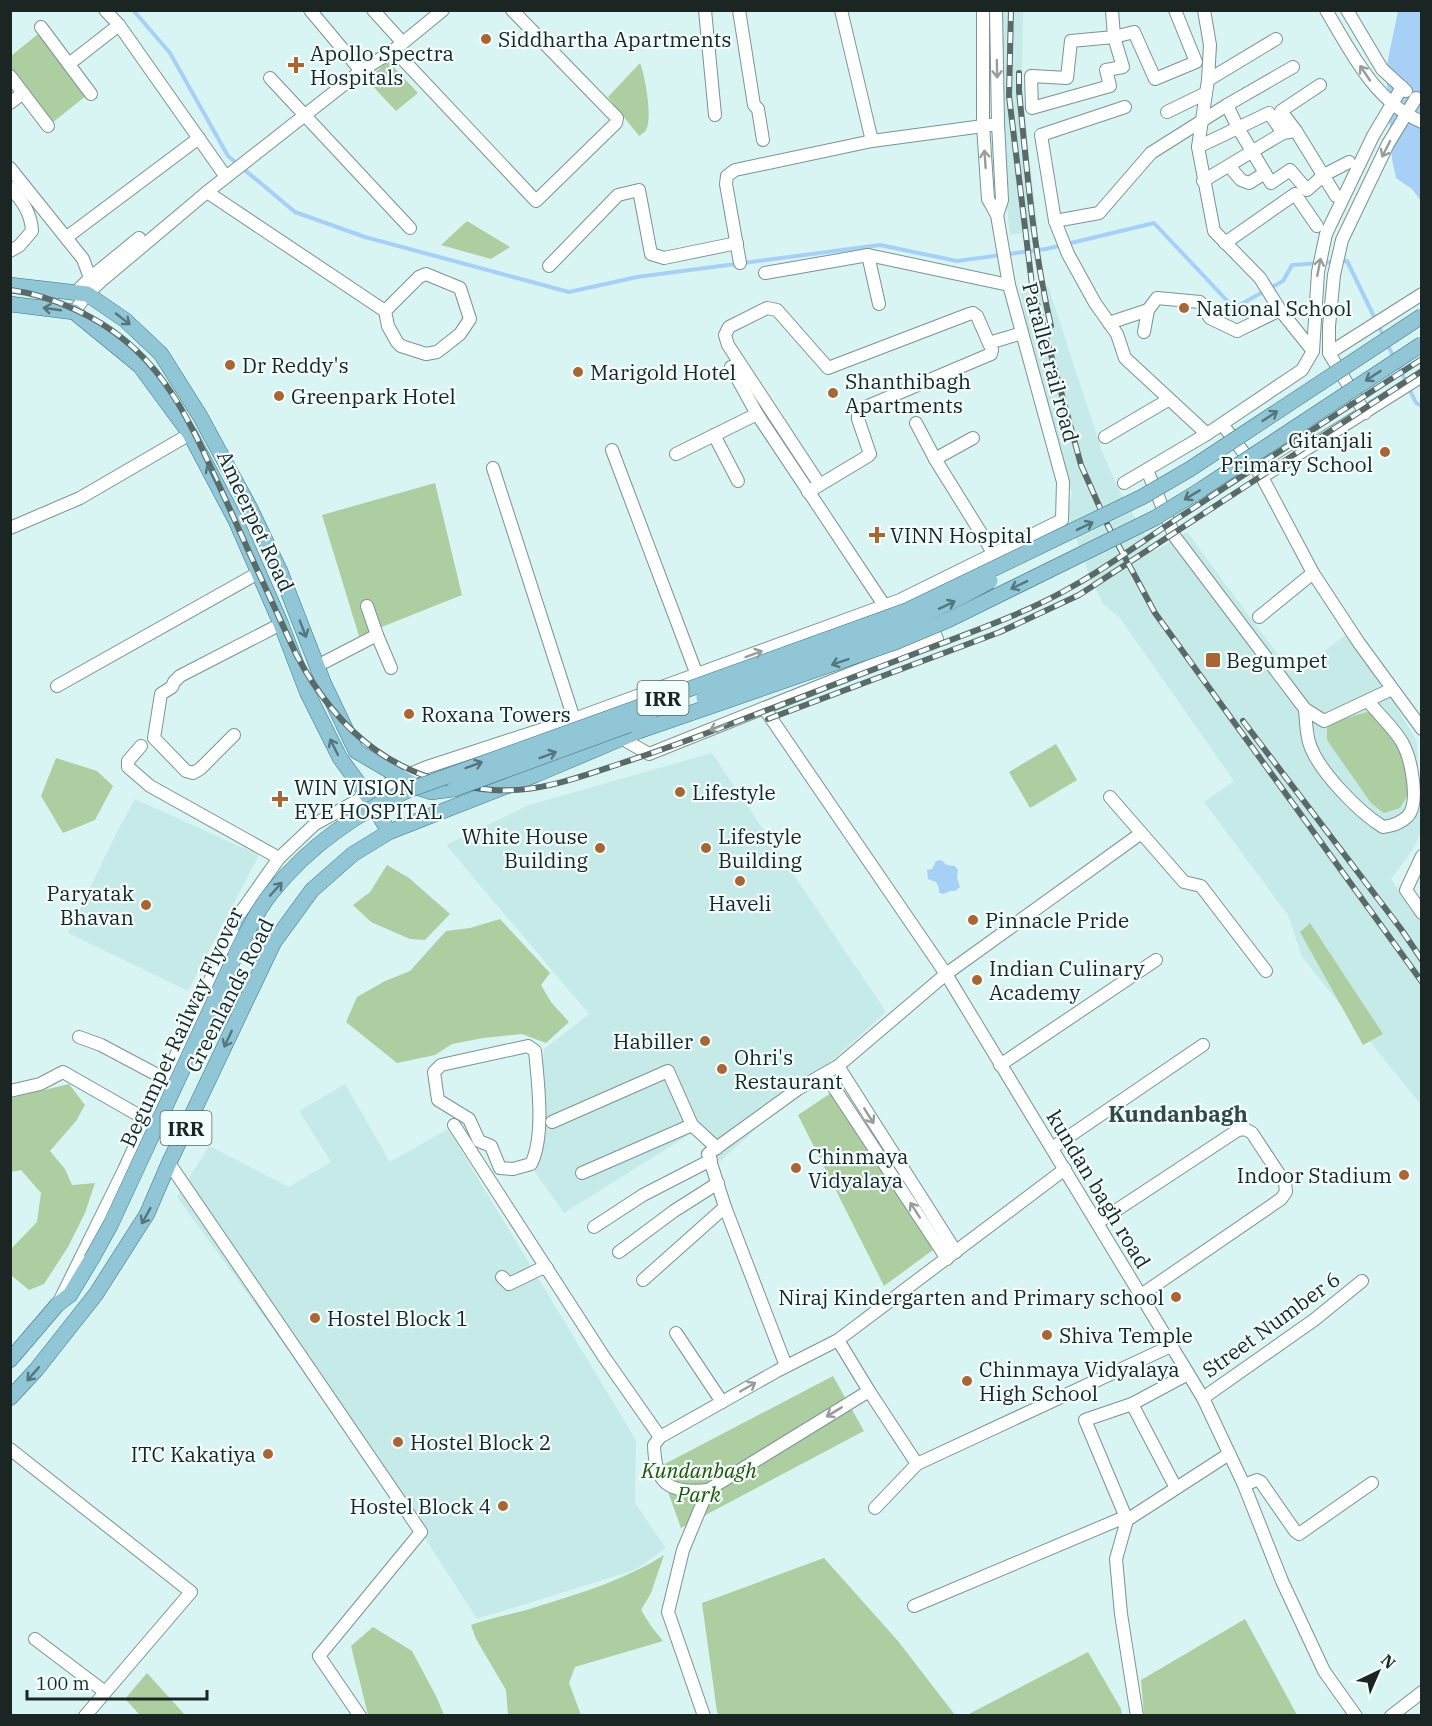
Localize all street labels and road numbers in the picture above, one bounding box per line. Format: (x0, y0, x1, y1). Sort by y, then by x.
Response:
street label: Parallel rail road (1016, 279, 1086, 445)
street label: Ameerpet Road (211, 446, 301, 596)
road number: IRR (638, 681, 688, 715)
street label: Begumpet Railway Flyover (113, 902, 249, 1152)
street label: Greenlands Road (178, 913, 280, 1077)
street label: kundan bagh road (1041, 1105, 1158, 1274)
road number: IRR (160, 1111, 212, 1145)
street label: Street Number 6 (1196, 1264, 1346, 1384)

